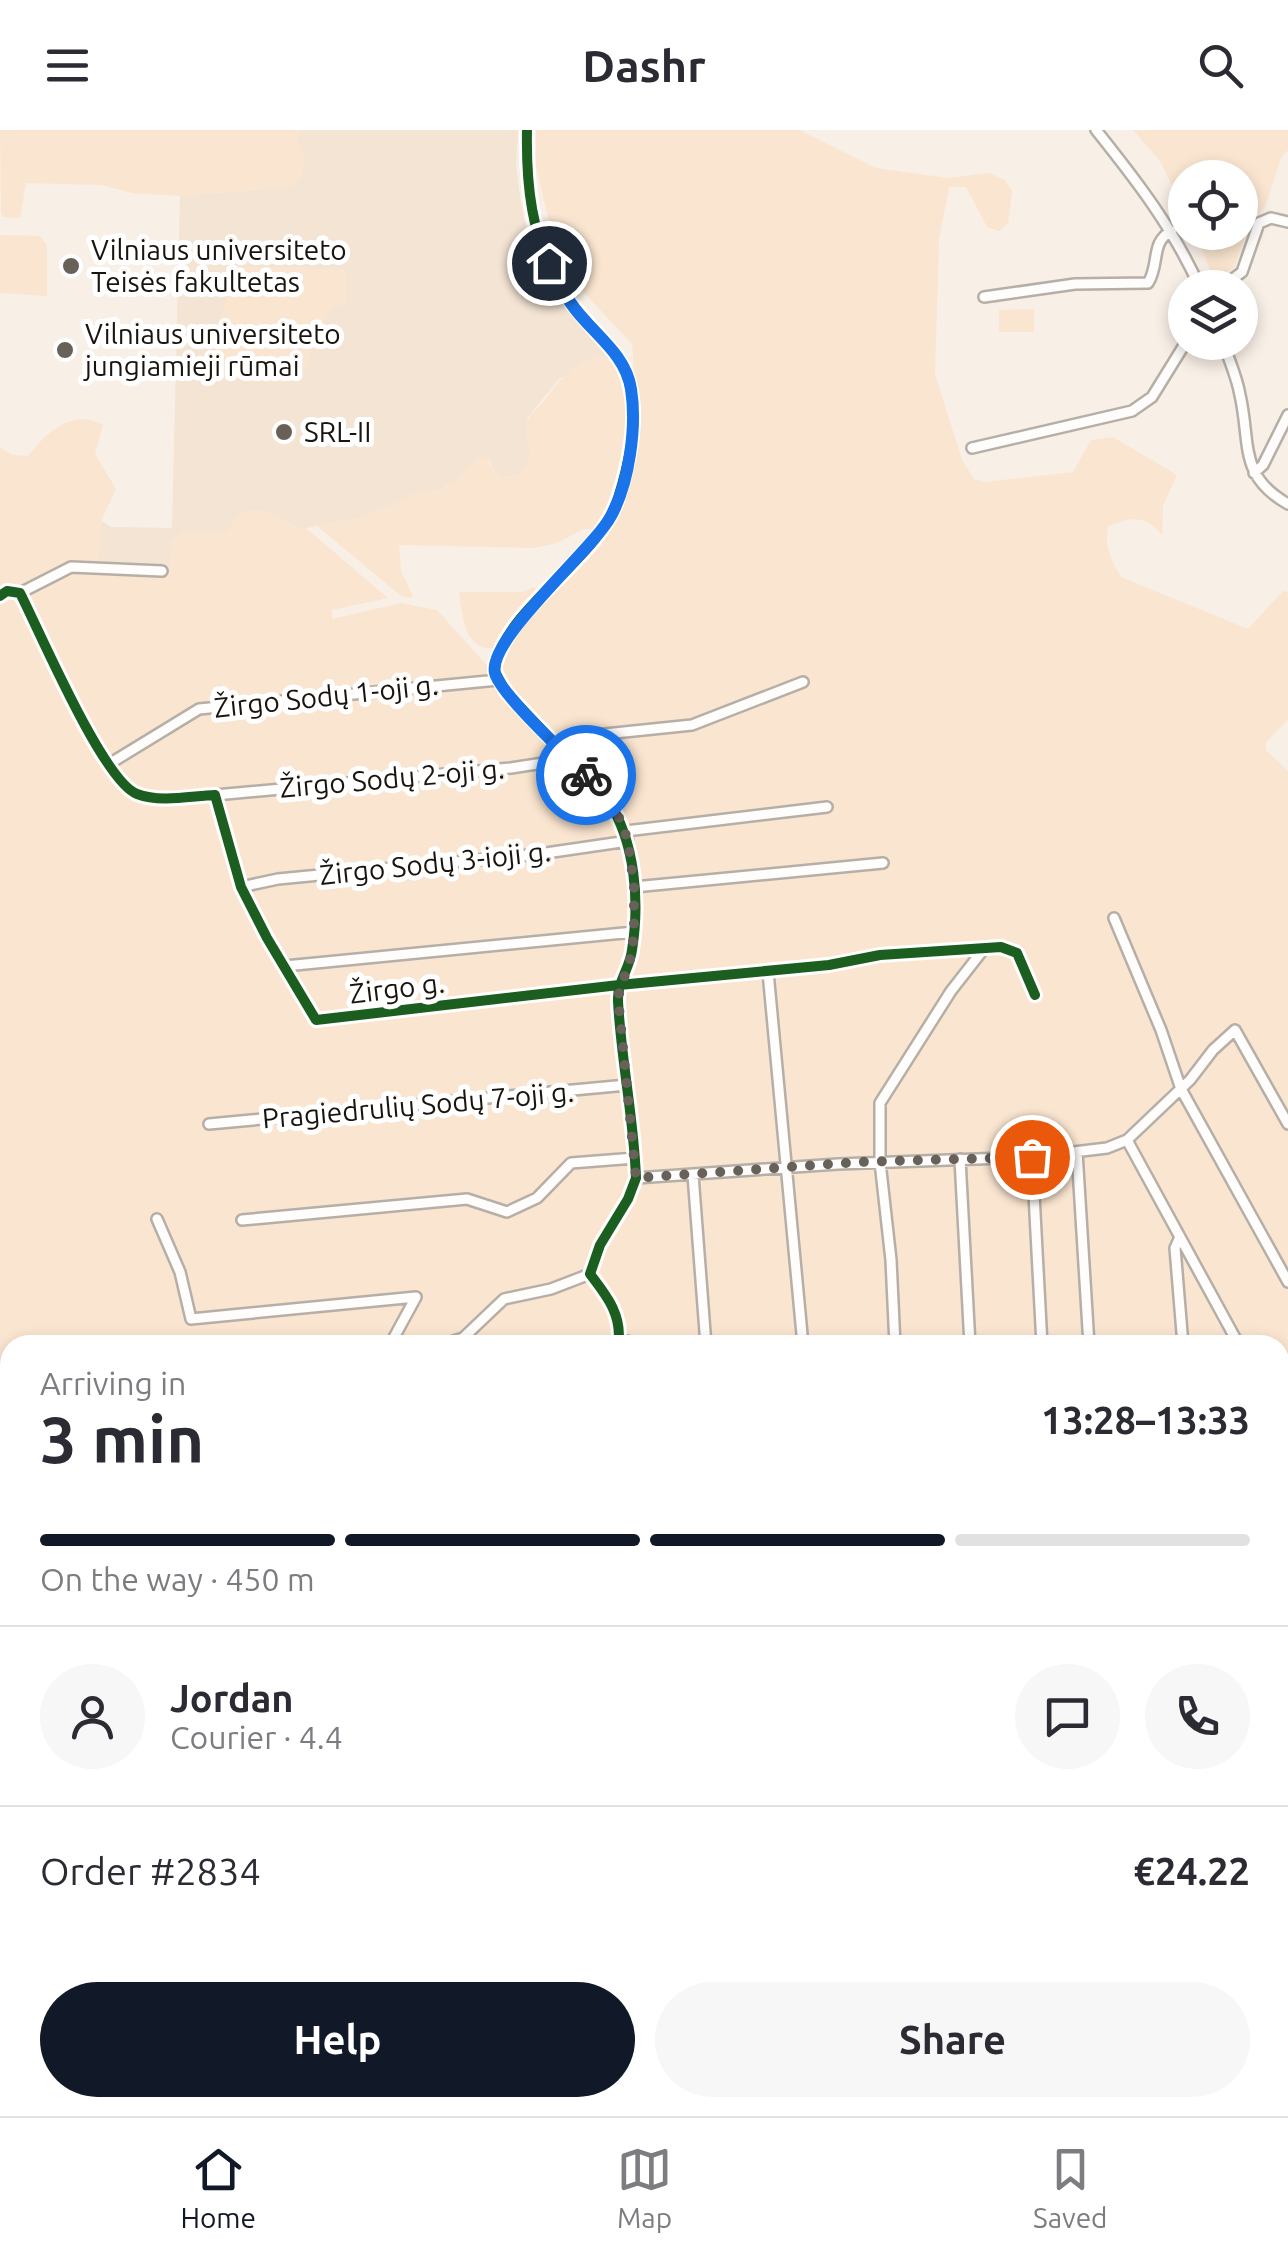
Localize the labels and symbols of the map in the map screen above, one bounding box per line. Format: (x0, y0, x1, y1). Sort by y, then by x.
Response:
pin (507, 221, 592, 306)
place label: Vilniaus universiteto Teisės fakultetas (91, 234, 347, 297)
marker: Vilniaus universiteto Teisės fakultetas (60, 255, 82, 277)
place label: Vilniaus universiteto jungiamieji rūmai (83, 318, 341, 381)
marker: Vilniaus universiteto jungiamieji rūmai (54, 339, 76, 361)
place label: SRL-II (304, 416, 371, 447)
marker: SRL-II (273, 421, 295, 443)
street label: Žirgo Sodų 1-oji g. (212, 667, 440, 723)
courier (536, 725, 636, 825)
street label: Žirgo Sodų 2-oji g. (278, 751, 506, 803)
street label: Žirgo Sodų 3-ioji g. (318, 834, 552, 890)
street label: Žirgo g. (348, 965, 446, 1009)
street label: Pragiedrulių Sodų 7-oji g. (261, 1075, 575, 1134)
pin (990, 1115, 1075, 1200)

